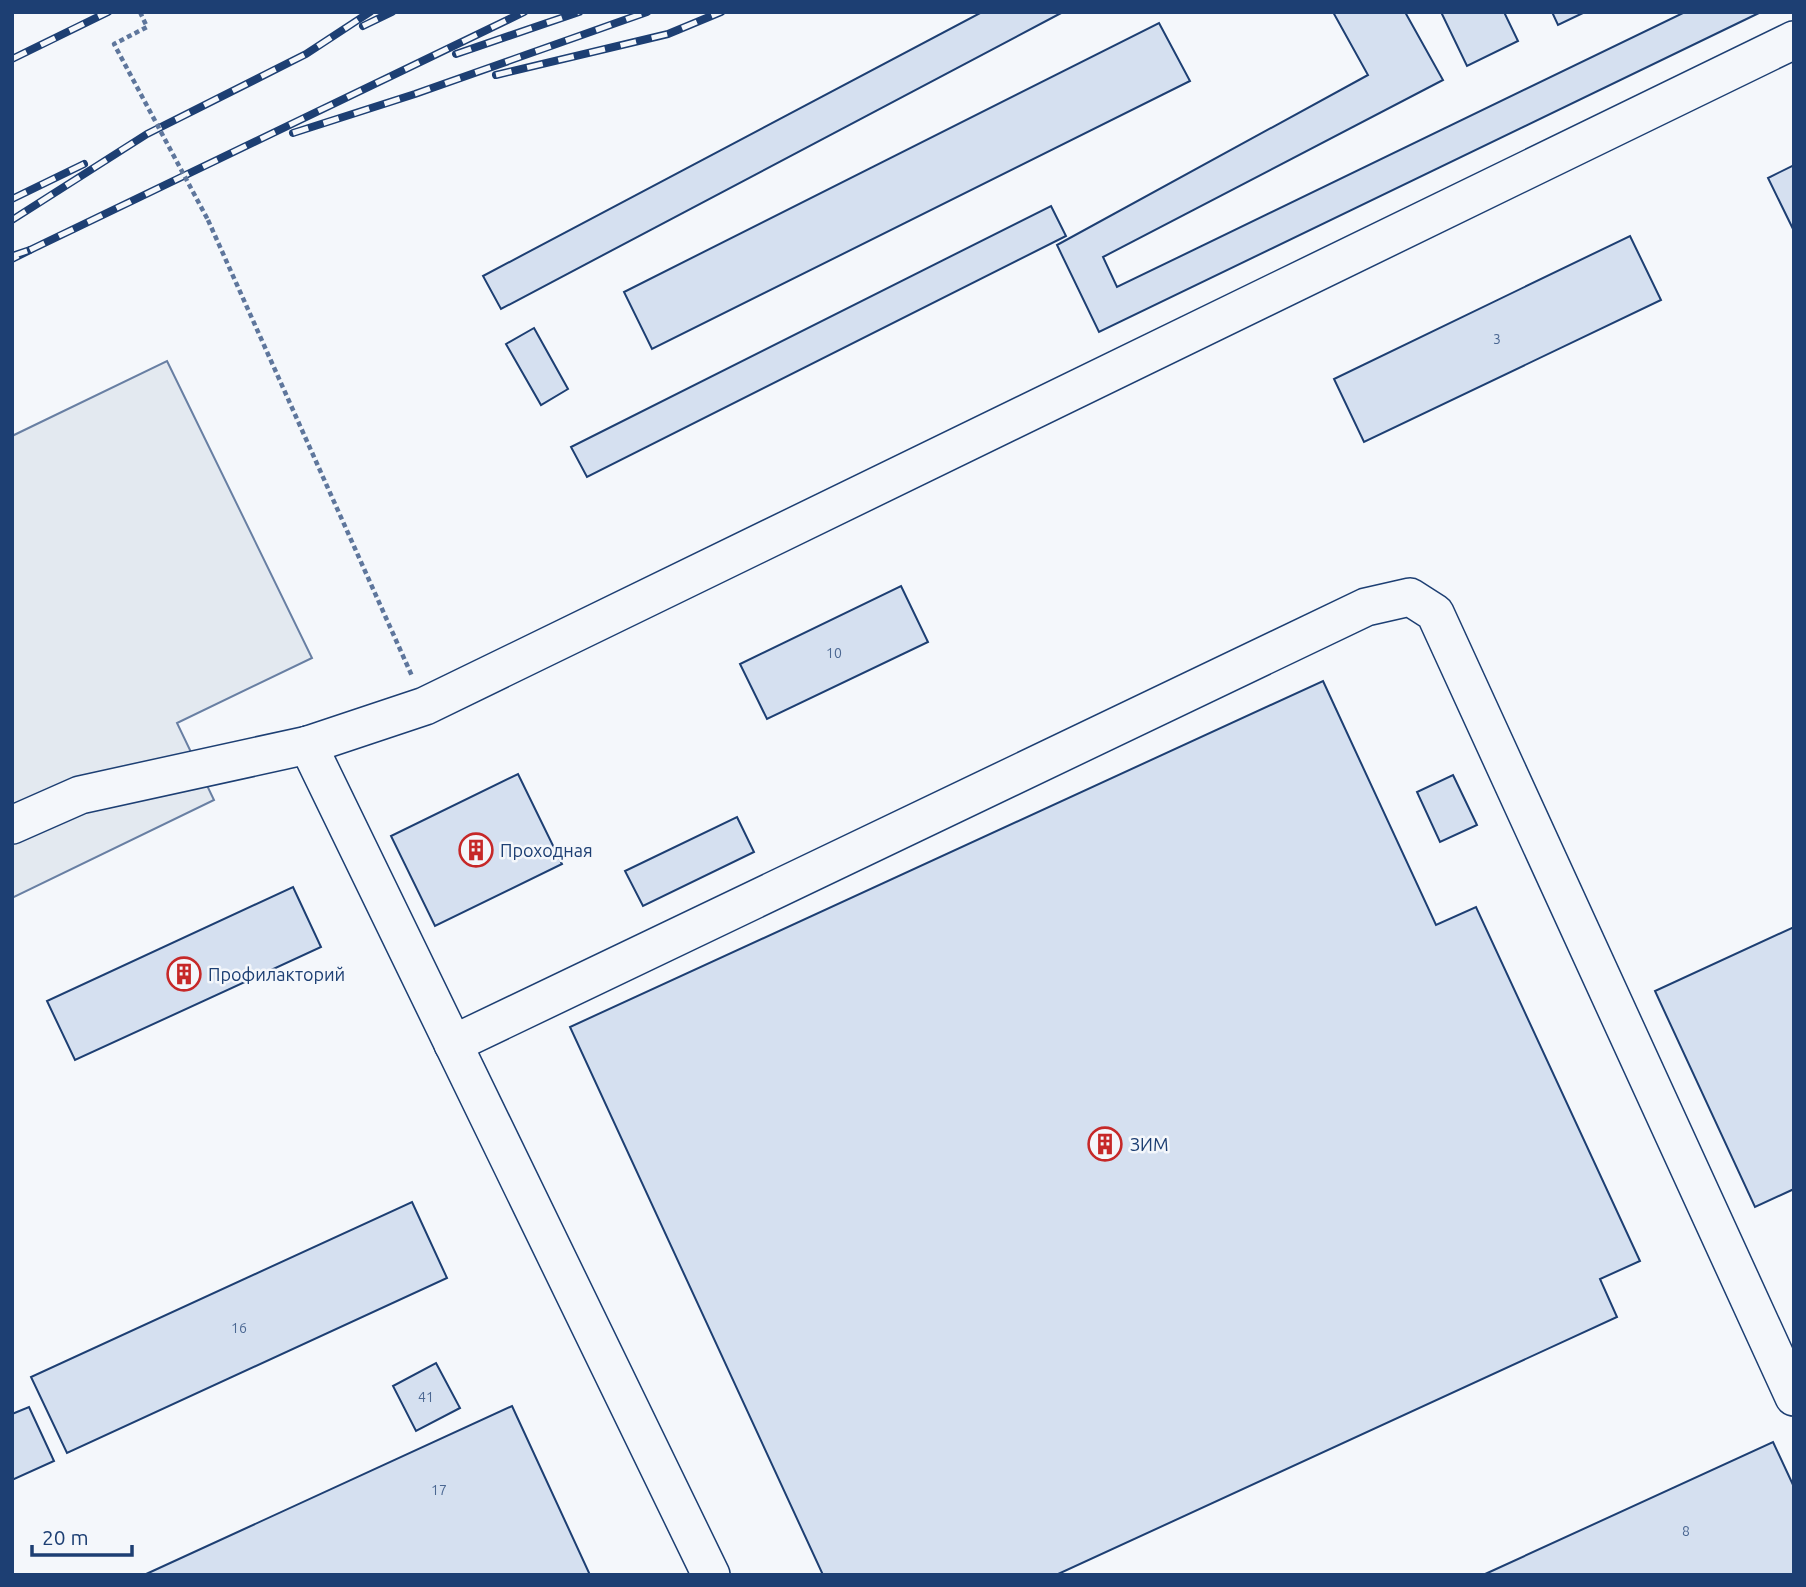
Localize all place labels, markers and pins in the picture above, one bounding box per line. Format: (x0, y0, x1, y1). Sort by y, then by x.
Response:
building icon: Проходная (457, 831, 495, 869)
place label: Проходная (500, 840, 593, 860)
building icon: Профилакторий (165, 955, 203, 993)
place label: Профилакторий (208, 964, 345, 984)
building icon: ЗИМ (1086, 1125, 1124, 1163)
place label: ЗИМ (1130, 1134, 1169, 1154)

